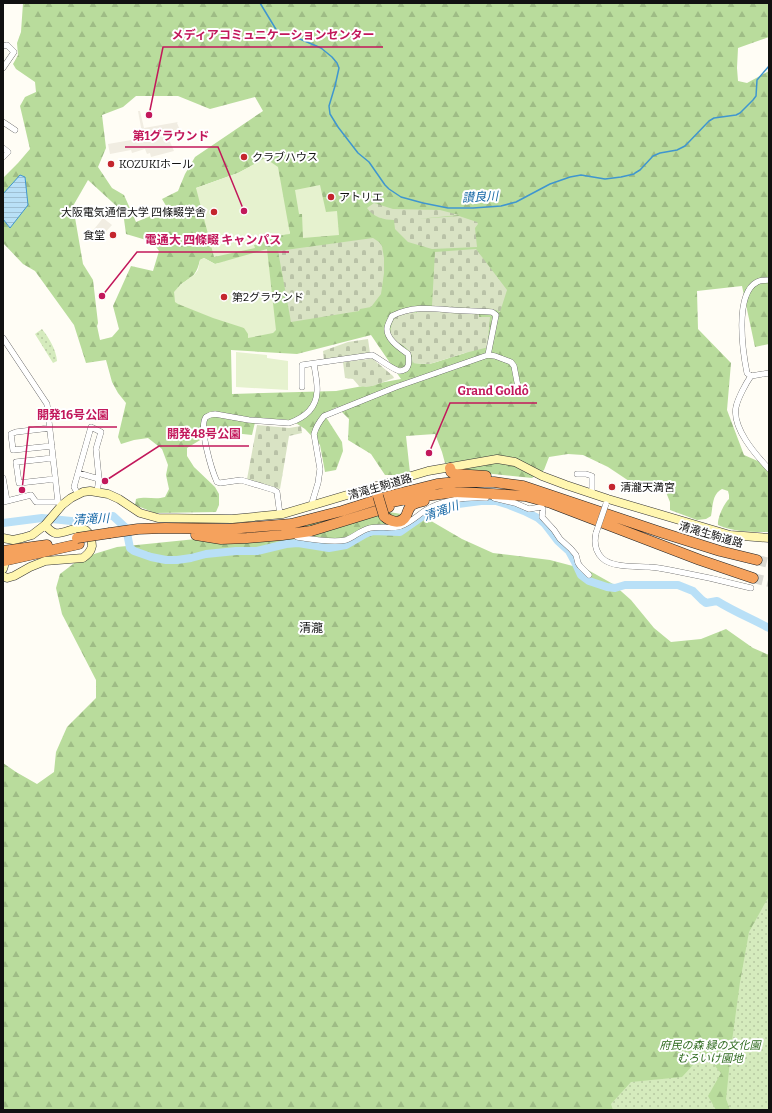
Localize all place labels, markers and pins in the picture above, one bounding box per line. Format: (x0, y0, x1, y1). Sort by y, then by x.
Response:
callout: メディアコミュニケーションセンター (163, 23, 383, 47)
callout: 第1グラウンド (125, 123, 218, 147)
place label: クラブハウス (252, 151, 318, 164)
marker: クラブハウス (239, 152, 249, 162)
place label: KOZUKIホール (119, 158, 193, 171)
marker: KOZUKIホール (106, 159, 116, 169)
place label: アトリエ (339, 191, 383, 204)
marker: アトリエ (326, 192, 336, 202)
place label: 大阪電気通信大学 四條畷学舎 (61, 206, 206, 219)
marker: 大阪電気通信大学 四條畷学舎 (209, 207, 219, 217)
callout: 電通大 四條畷 キャンパス (137, 228, 289, 252)
place label: 食堂 (83, 229, 105, 242)
marker: 食堂 (108, 230, 118, 240)
place label: 第2グラウンド (232, 291, 304, 304)
marker: 第2グラウンド (219, 292, 229, 302)
callout: Grand Goldô (450, 379, 537, 403)
callout: 開発16号公園 (29, 403, 117, 427)
callout: 開発48号公園 (159, 422, 249, 446)
place label: 清瀧天満宮 (620, 481, 675, 494)
marker: 清瀧天満宮 (607, 482, 617, 492)

